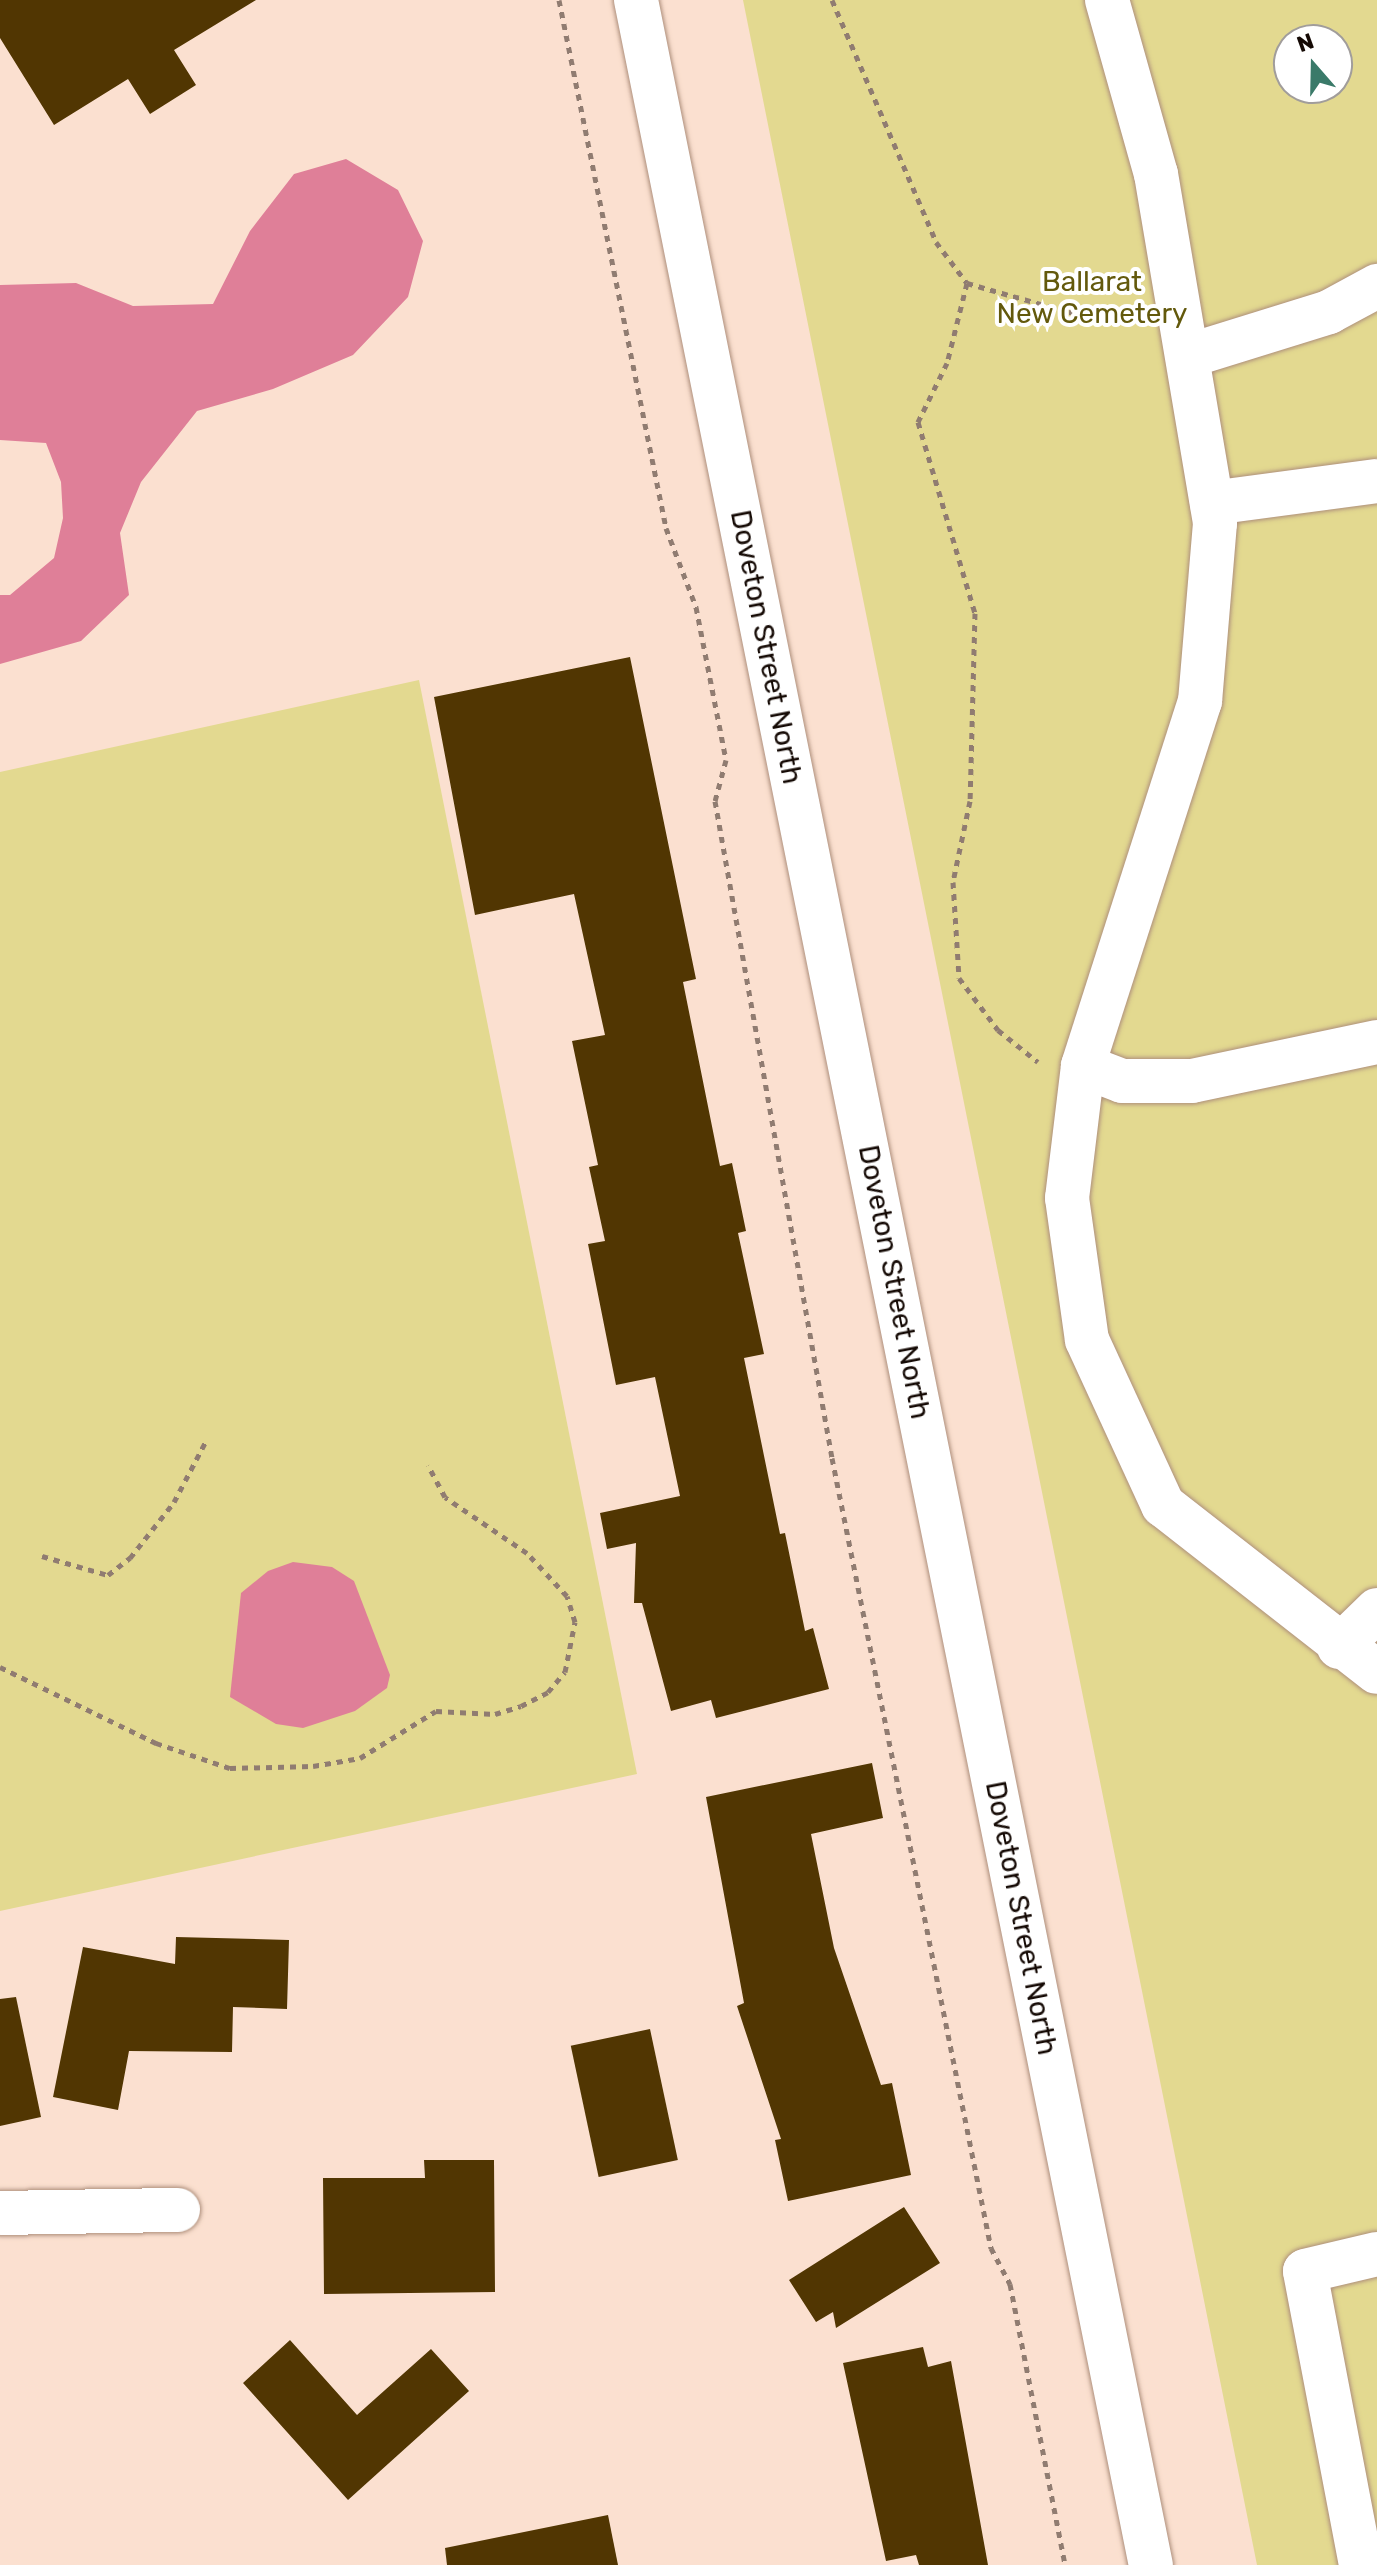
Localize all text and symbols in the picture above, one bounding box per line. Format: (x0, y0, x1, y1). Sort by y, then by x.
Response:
north arrow (1273, 24, 1353, 104)
text: N (1293, 27, 1317, 58)
park label: Ballarat New Cemetery (996, 265, 1188, 331)
street label: Doveton Street North (723, 507, 809, 787)
street label: Doveton Street North (851, 1142, 937, 1422)
street label: Doveton Street North (978, 1778, 1064, 2058)

